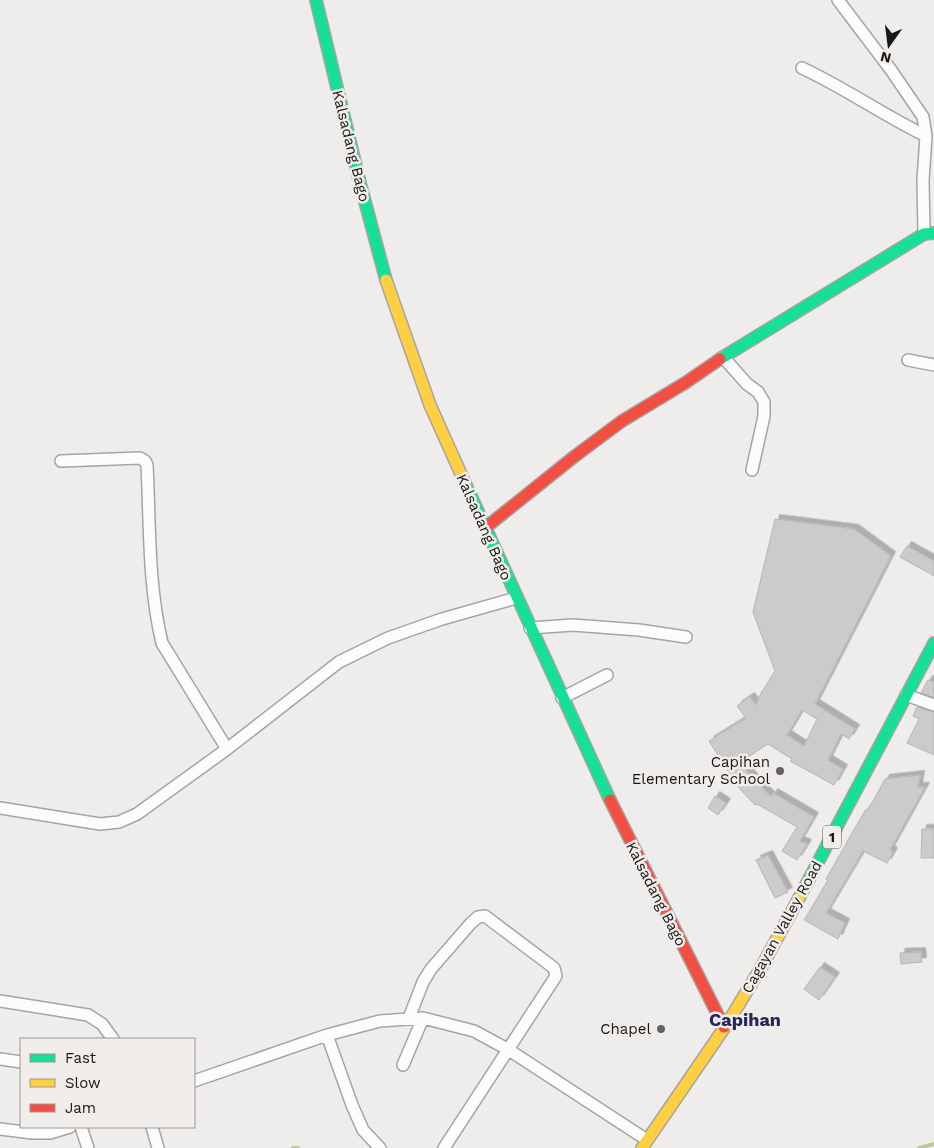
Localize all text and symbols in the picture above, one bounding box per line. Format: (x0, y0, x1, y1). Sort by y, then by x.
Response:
north arrow (864, 20, 914, 70)
text: N (879, 49, 893, 67)
street label: Kalsadang Bago (328, 88, 374, 204)
street label: Kalsadang Bago (452, 471, 516, 583)
place label: Capihan Elementary School (632, 753, 770, 788)
marker: Capihan Elementary School (774, 765, 786, 777)
road number: 1 (823, 826, 841, 849)
street label: Kalsadang Bago (622, 839, 690, 949)
street label: Cagayan Valley Road (738, 858, 826, 996)
district label: Capihan (709, 1009, 781, 1030)
place label: Chapel (600, 1020, 651, 1038)
marker: Chapel (655, 1023, 667, 1035)
legend (20, 1038, 195, 1128)
text: Fast (65, 1049, 97, 1067)
text: Slow (65, 1074, 101, 1092)
text: Jam (65, 1099, 96, 1117)

